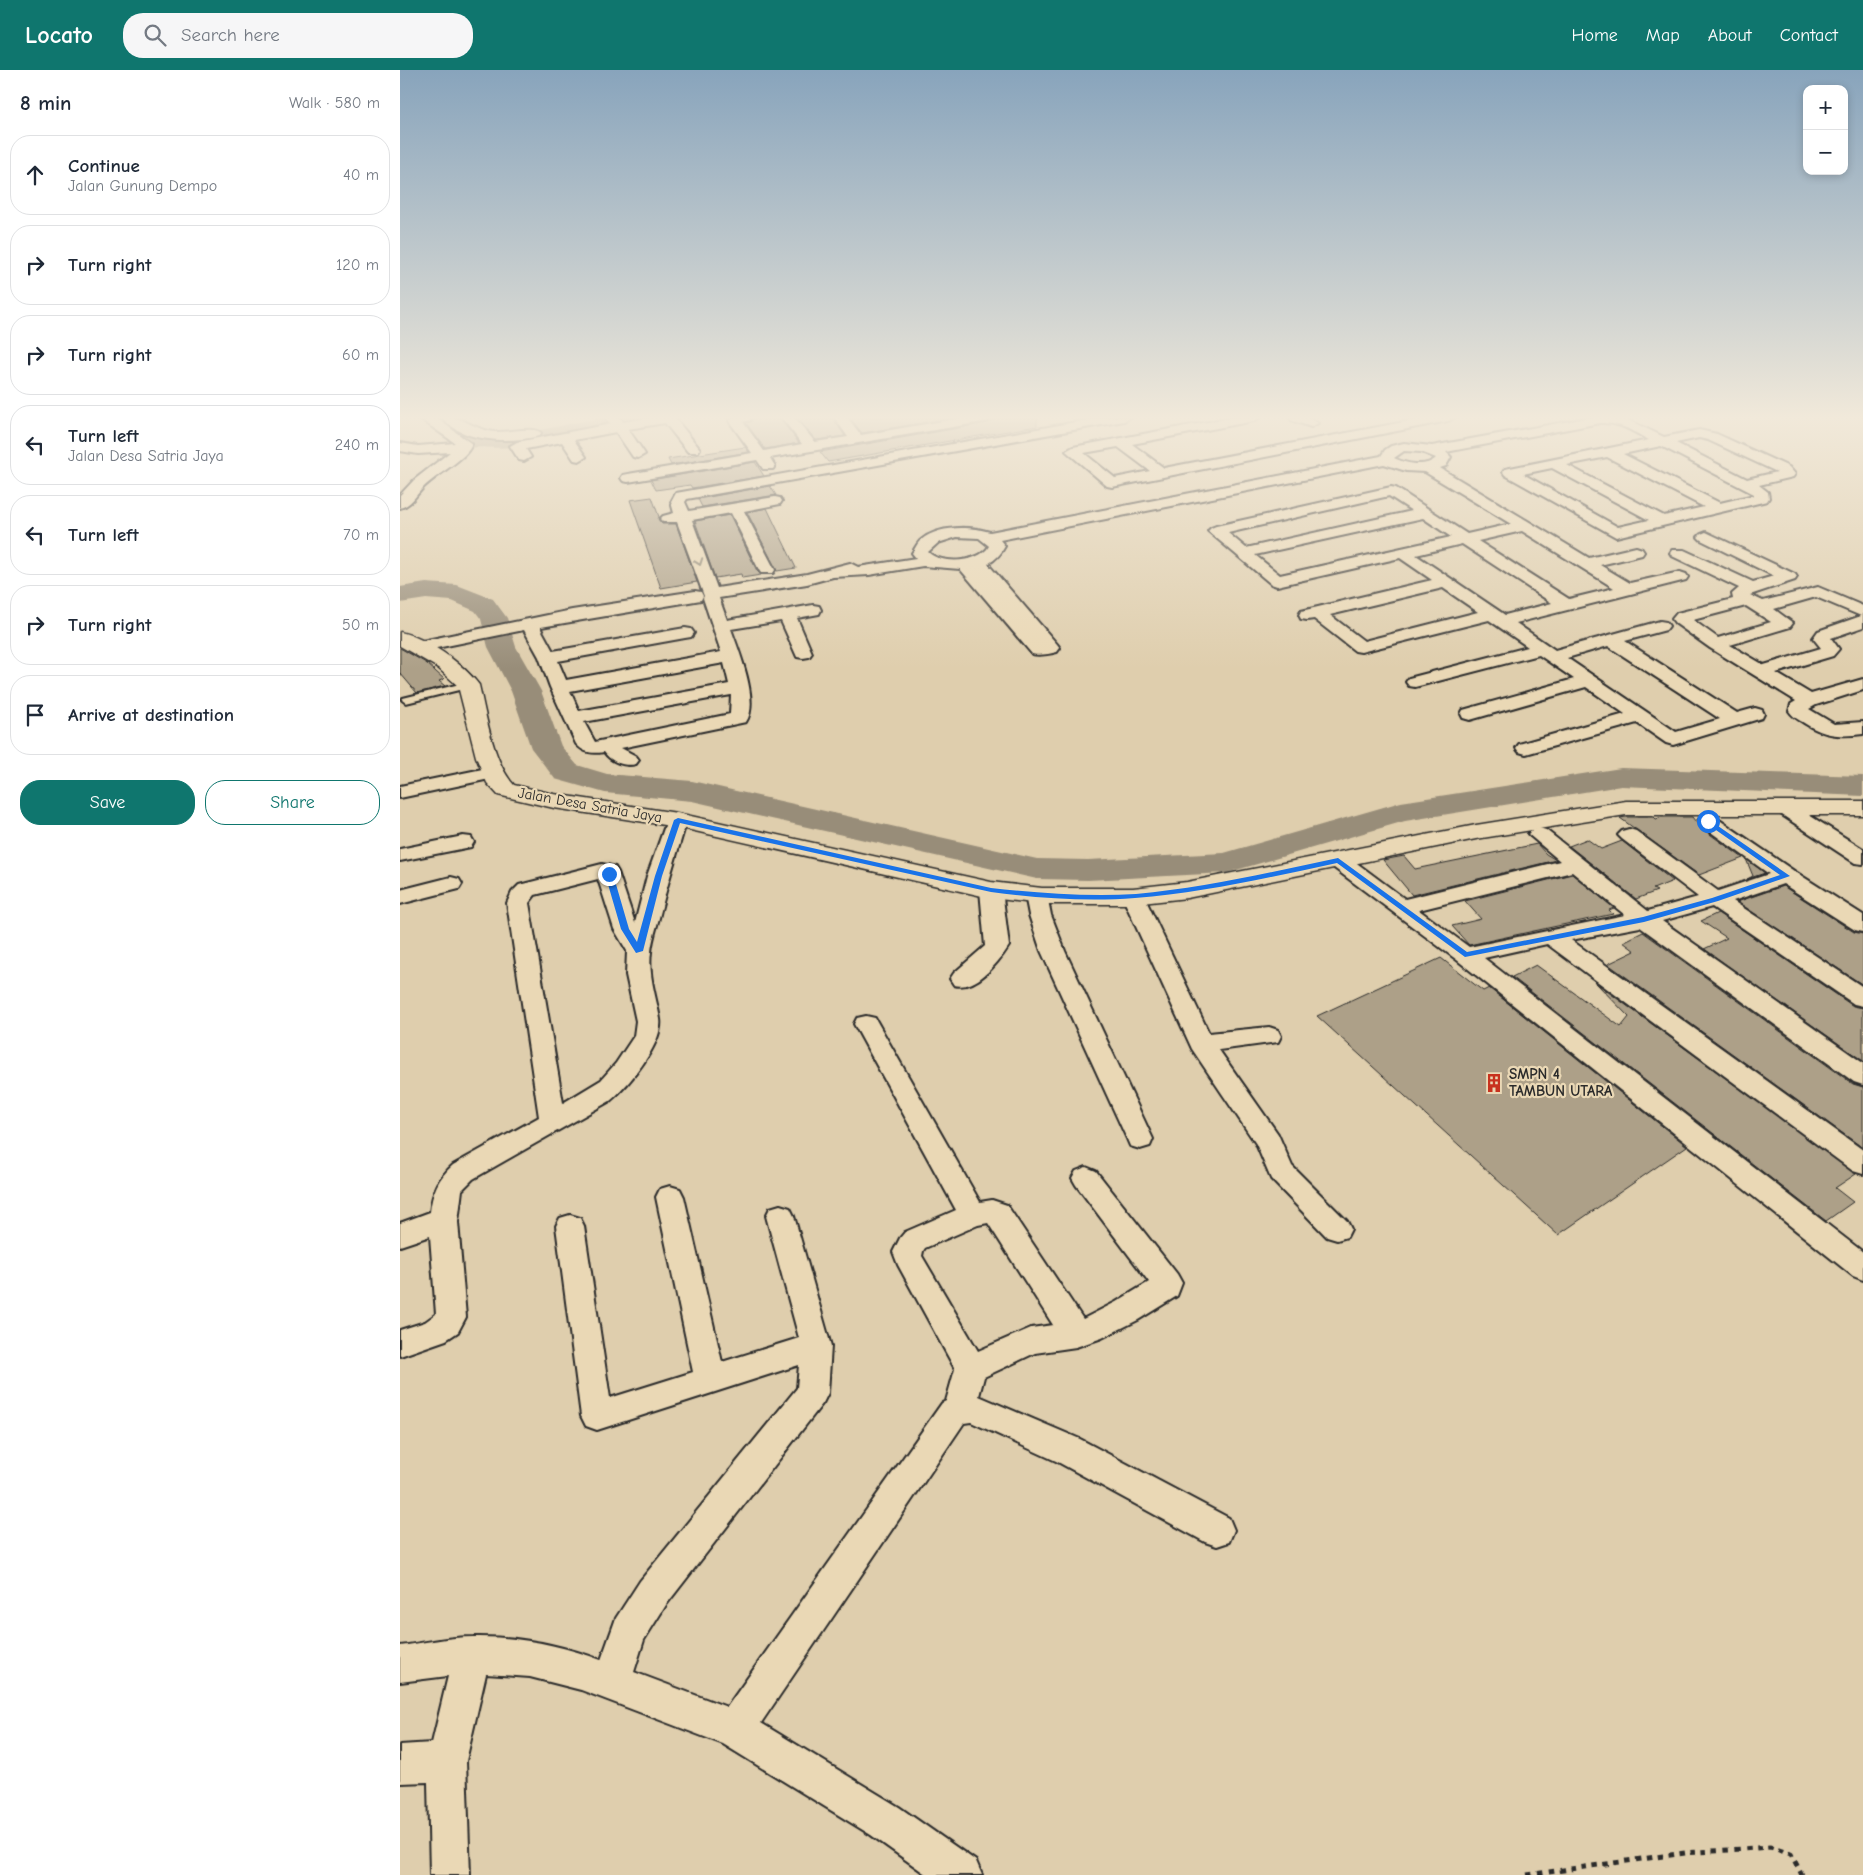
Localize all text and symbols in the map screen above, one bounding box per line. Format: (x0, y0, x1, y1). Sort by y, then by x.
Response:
search box (123, 13, 473, 58)
text: Locato (25, 21, 93, 49)
icon: search (141, 21, 169, 49)
text: Search here (181, 24, 280, 46)
text: Home (1571, 25, 1618, 46)
text: Map (1646, 25, 1680, 46)
text: About (1708, 25, 1752, 46)
text: Contact (1780, 25, 1838, 46)
map controls (1803, 85, 1848, 175)
button: + (1803, 85, 1848, 130)
text: 8 min (20, 91, 71, 115)
text: Walk · 580 m (289, 94, 380, 112)
button: − (1803, 130, 1848, 175)
text: Continue (68, 155, 140, 177)
icon: ahead (21, 161, 49, 189)
text: 40 m (343, 166, 379, 184)
text: Jalan Gunung Dempo (68, 177, 217, 195)
icon: right (21, 251, 49, 279)
text: Turn right (68, 254, 152, 276)
text: 120 m (336, 256, 379, 274)
icon: right (21, 341, 49, 369)
text: Turn right (68, 344, 152, 366)
text: 60 m (342, 346, 379, 364)
text: Turn left (68, 425, 139, 447)
icon: left (21, 431, 49, 459)
text: 240 m (335, 436, 379, 454)
text: Jalan Desa Satria Jaya (68, 447, 224, 465)
icon: left (21, 521, 49, 549)
text: Turn left (68, 524, 139, 546)
text: 70 m (343, 526, 379, 544)
one-way arrow (693, 557, 703, 566)
icon: right (21, 611, 49, 639)
text: Turn right (68, 614, 152, 636)
text: 50 m (342, 616, 379, 634)
icon: arrive (21, 701, 49, 729)
text: Arrive at destination (68, 704, 234, 726)
button: Save (20, 780, 195, 825)
button: Share (205, 780, 380, 825)
street label: Jalan Desa Satria Jaya (517, 783, 663, 827)
route start (1697, 810, 1720, 833)
route end (598, 863, 621, 886)
place label: SMPN 4 TAMBUN UTARA (1509, 1065, 1613, 1100)
building icon: SMPN 4 TAMBUN UTARA (1483, 1072, 1505, 1094)

